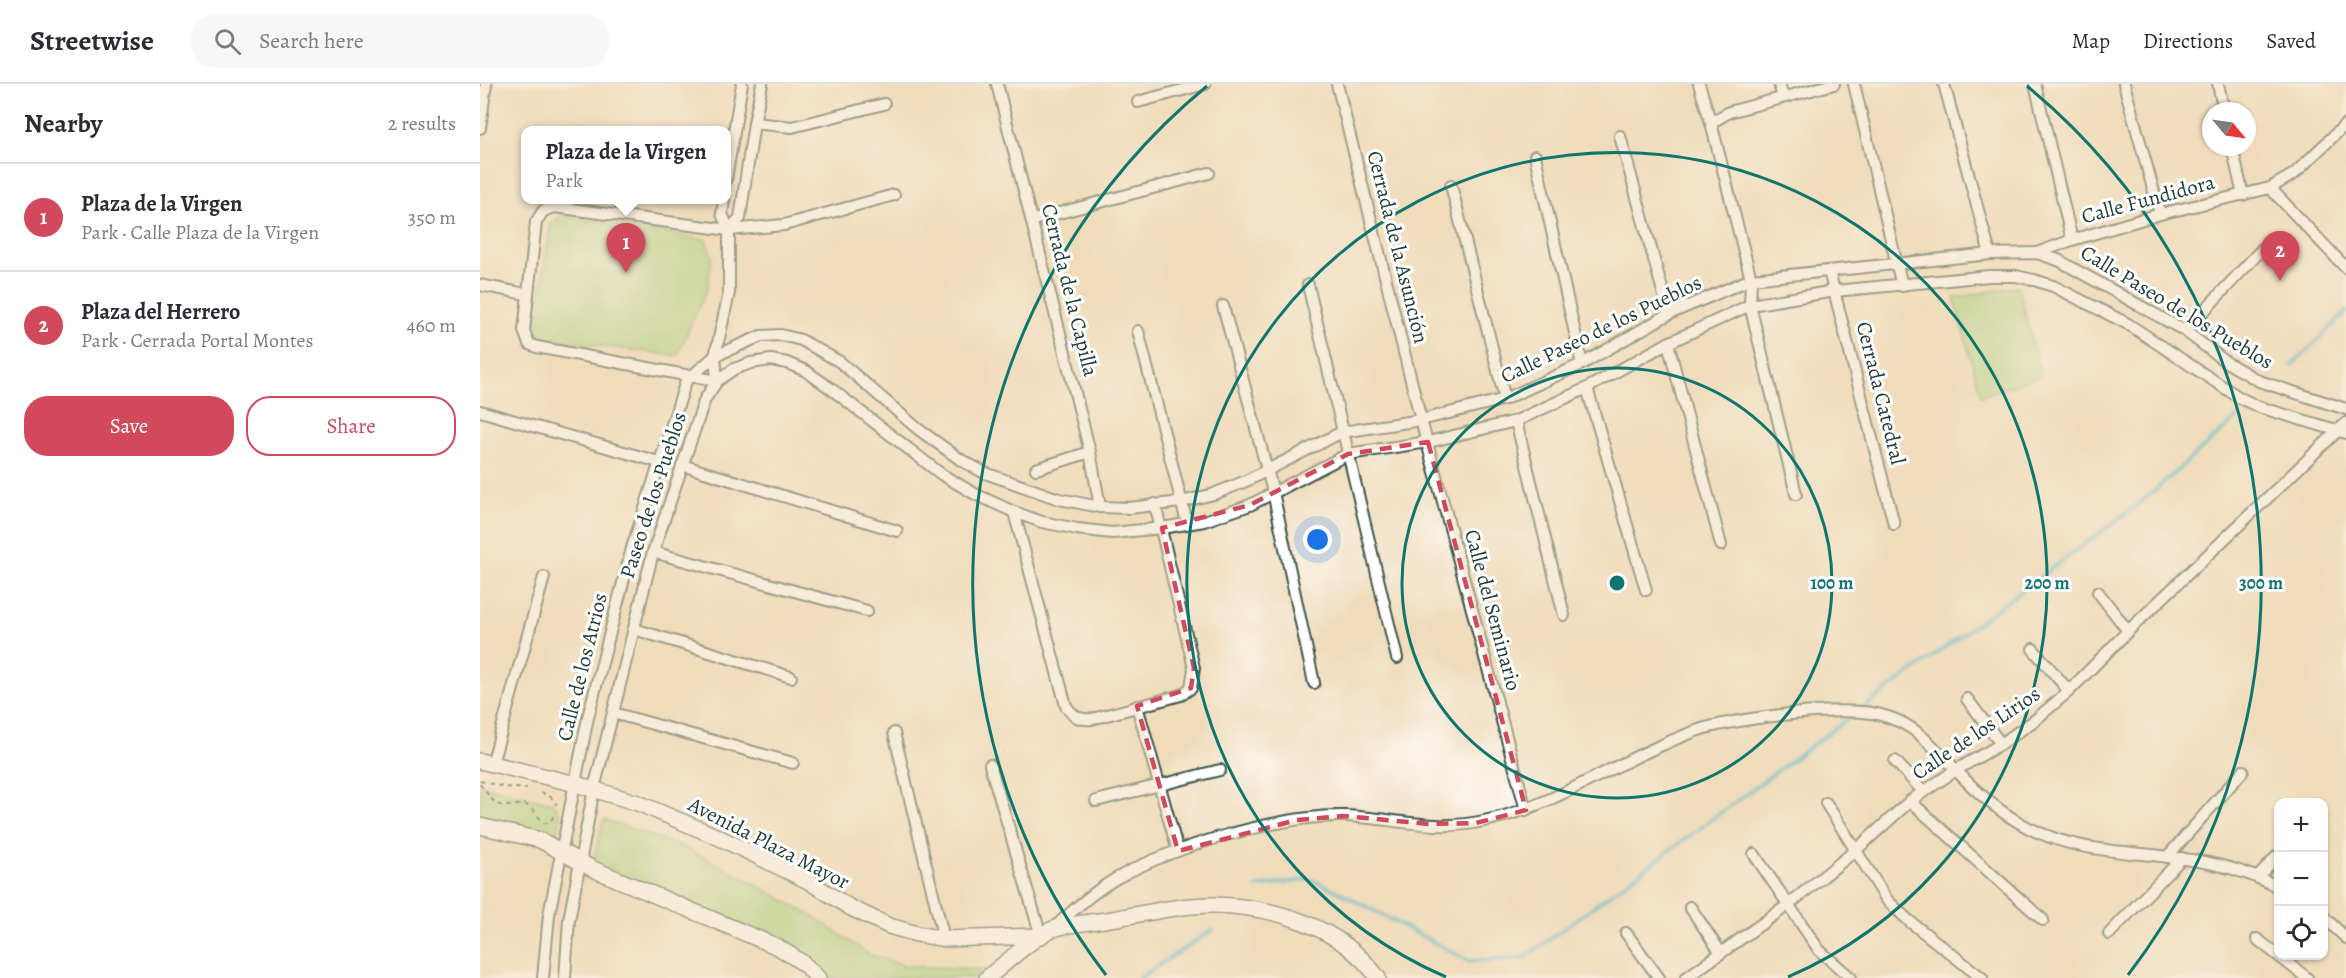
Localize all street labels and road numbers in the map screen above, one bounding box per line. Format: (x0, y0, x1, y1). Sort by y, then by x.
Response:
street label: Cerrada de la Asunción (1361, 148, 1435, 346)
street label: Calle Fundidora (2078, 168, 2218, 230)
street label: Cerrada de la Capilla (1035, 201, 1105, 379)
street label: Calle Paseo de los Pueblos (2075, 238, 2279, 376)
street label: Calle Paseo de los Pueblos (1496, 268, 1706, 390)
street label: Cerrada Catedral (1850, 319, 1912, 467)
street label: Paseo de los Pueblos (613, 408, 693, 582)
street label: Calle del Seminario (1458, 526, 1528, 694)
street label: Calle de los Atrios (550, 590, 614, 744)
street label: Calle de los Lirios (1906, 680, 2046, 786)
street label: Avenida Plaza Mayor (683, 790, 854, 896)

